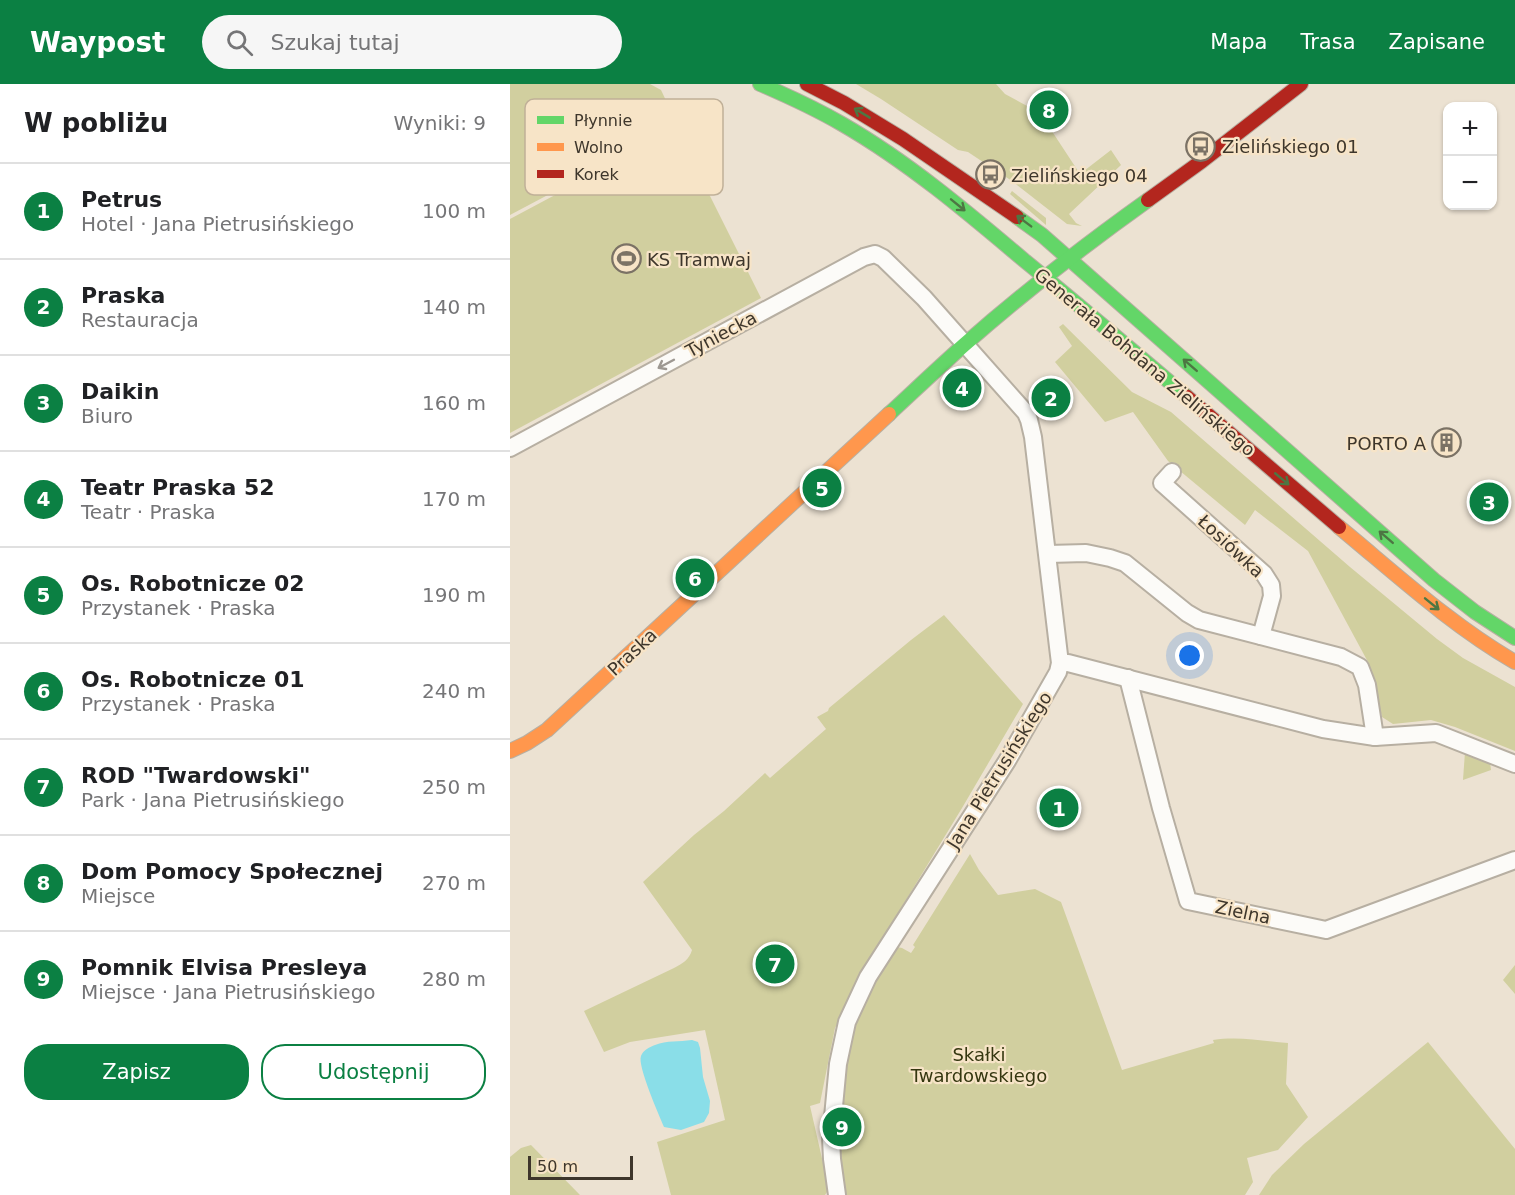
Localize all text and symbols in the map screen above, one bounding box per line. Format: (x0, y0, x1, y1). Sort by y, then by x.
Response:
search box (202, 15, 622, 69)
text: Waypost (30, 26, 166, 59)
icon: search (223, 26, 256, 59)
text: Szukaj tutaj (271, 30, 400, 55)
text: Mapa (1210, 30, 1267, 54)
text: Trasa (1300, 30, 1356, 54)
text: Zapisane (1389, 30, 1485, 54)
pin: 8 (1030, 87, 1068, 132)
legend (525, 99, 723, 195)
map controls (1443, 102, 1497, 210)
button: + (1443, 102, 1497, 156)
one-way arrow (854, 107, 871, 119)
text: W pobliżu (24, 108, 168, 138)
text: Wyniki: 9 (394, 111, 486, 135)
text: Płynnie (574, 111, 632, 130)
bus stop icon: Zielińskiego 01 (1185, 130, 1217, 162)
place label: Zielińskiego 01 (1222, 136, 1359, 157)
text: Wolno (574, 138, 623, 157)
button: − (1443, 156, 1497, 210)
bus stop icon: Zielińskiego 04 (974, 159, 1006, 191)
text: Korek (574, 165, 620, 184)
place label: Zielińskiego 04 (1011, 165, 1148, 186)
text: Petrus (81, 187, 162, 212)
text: 1 (37, 199, 50, 223)
text: 100 m (422, 199, 486, 223)
one-way arrow (949, 199, 965, 212)
text: Hotel · Jana Pietrusińskiego (81, 212, 354, 236)
one-way arrow (1016, 215, 1032, 228)
sports icon: KS Tramwaj (610, 243, 642, 275)
place label: KS Tramwaj (647, 249, 751, 270)
street label: Generała Bohdana Zielińskiego (1030, 264, 1260, 460)
text: Praska (81, 283, 165, 308)
text: 2 (37, 295, 50, 319)
text: 140 m (422, 295, 486, 319)
street label: Tyniecka (681, 307, 760, 362)
text: Restauracja (81, 308, 199, 332)
one-way arrow (1182, 358, 1198, 371)
one-way arrow (657, 359, 675, 370)
pin: 4 (942, 366, 982, 410)
pin: 2 (1032, 376, 1070, 420)
text: Daikin (81, 379, 159, 404)
text: 3 (37, 391, 50, 415)
text: 160 m (422, 391, 486, 415)
text: Biuro (81, 404, 133, 428)
building icon: PORTO A (1431, 427, 1463, 459)
place label: PORTO A (1347, 433, 1427, 454)
pin: 5 (802, 466, 842, 510)
one-way arrow (1274, 472, 1289, 486)
text: Teatr Praska 52 (81, 475, 275, 500)
pin: 3 (1470, 480, 1508, 524)
text: 4 (37, 487, 50, 511)
text: 170 m (422, 487, 486, 511)
text: Teatr · Praska (81, 500, 216, 524)
street label: Łosiówka (1193, 510, 1268, 582)
one-way arrow (1379, 530, 1394, 544)
pin: 6 (676, 556, 714, 600)
text: Os. Robotnicze 02 (81, 571, 305, 596)
text: 5 (37, 583, 50, 607)
text: 190 m (422, 583, 486, 607)
text: Przystanek · Praska (81, 596, 276, 620)
one-way arrow (1423, 598, 1439, 611)
street label: Praska (603, 624, 661, 680)
your location (1175, 641, 1204, 670)
text: Os. Robotnicze 01 (81, 667, 305, 692)
text: 6 (37, 679, 50, 703)
text: 240 m (422, 679, 486, 703)
street label: Jana Pietrusińskiego (942, 688, 1056, 853)
text: Przystanek · Praska (81, 692, 276, 716)
text: ROD "Twardowski" (81, 763, 311, 788)
text: 7 (37, 775, 50, 799)
text: 250 m (422, 775, 486, 799)
pin: 1 (1040, 786, 1078, 830)
text: Park · Jana Pietrusińskiego (81, 788, 344, 812)
text: Dom Pomocy Społecznej (81, 859, 383, 884)
text: 8 (37, 871, 50, 895)
text: 270 m (422, 871, 486, 895)
text: Miejsce (81, 884, 155, 908)
street label: Zielna (1213, 896, 1273, 928)
pin: 7 (756, 942, 794, 986)
text: Pomnik Elvisa Presleya (81, 955, 367, 980)
text: 9 (37, 967, 50, 991)
text: 280 m (422, 967, 486, 991)
text: Miejsce · Jana Pietrusińskiego (81, 980, 376, 1004)
button: Zapisz (24, 1044, 249, 1100)
button: Udostępnij (261, 1044, 486, 1100)
park label: Skałki Twardowskiego (910, 1044, 1047, 1086)
pin: 9 (822, 1104, 862, 1150)
scale bar (528, 1153, 633, 1180)
text: 50 m (537, 1157, 578, 1176)

